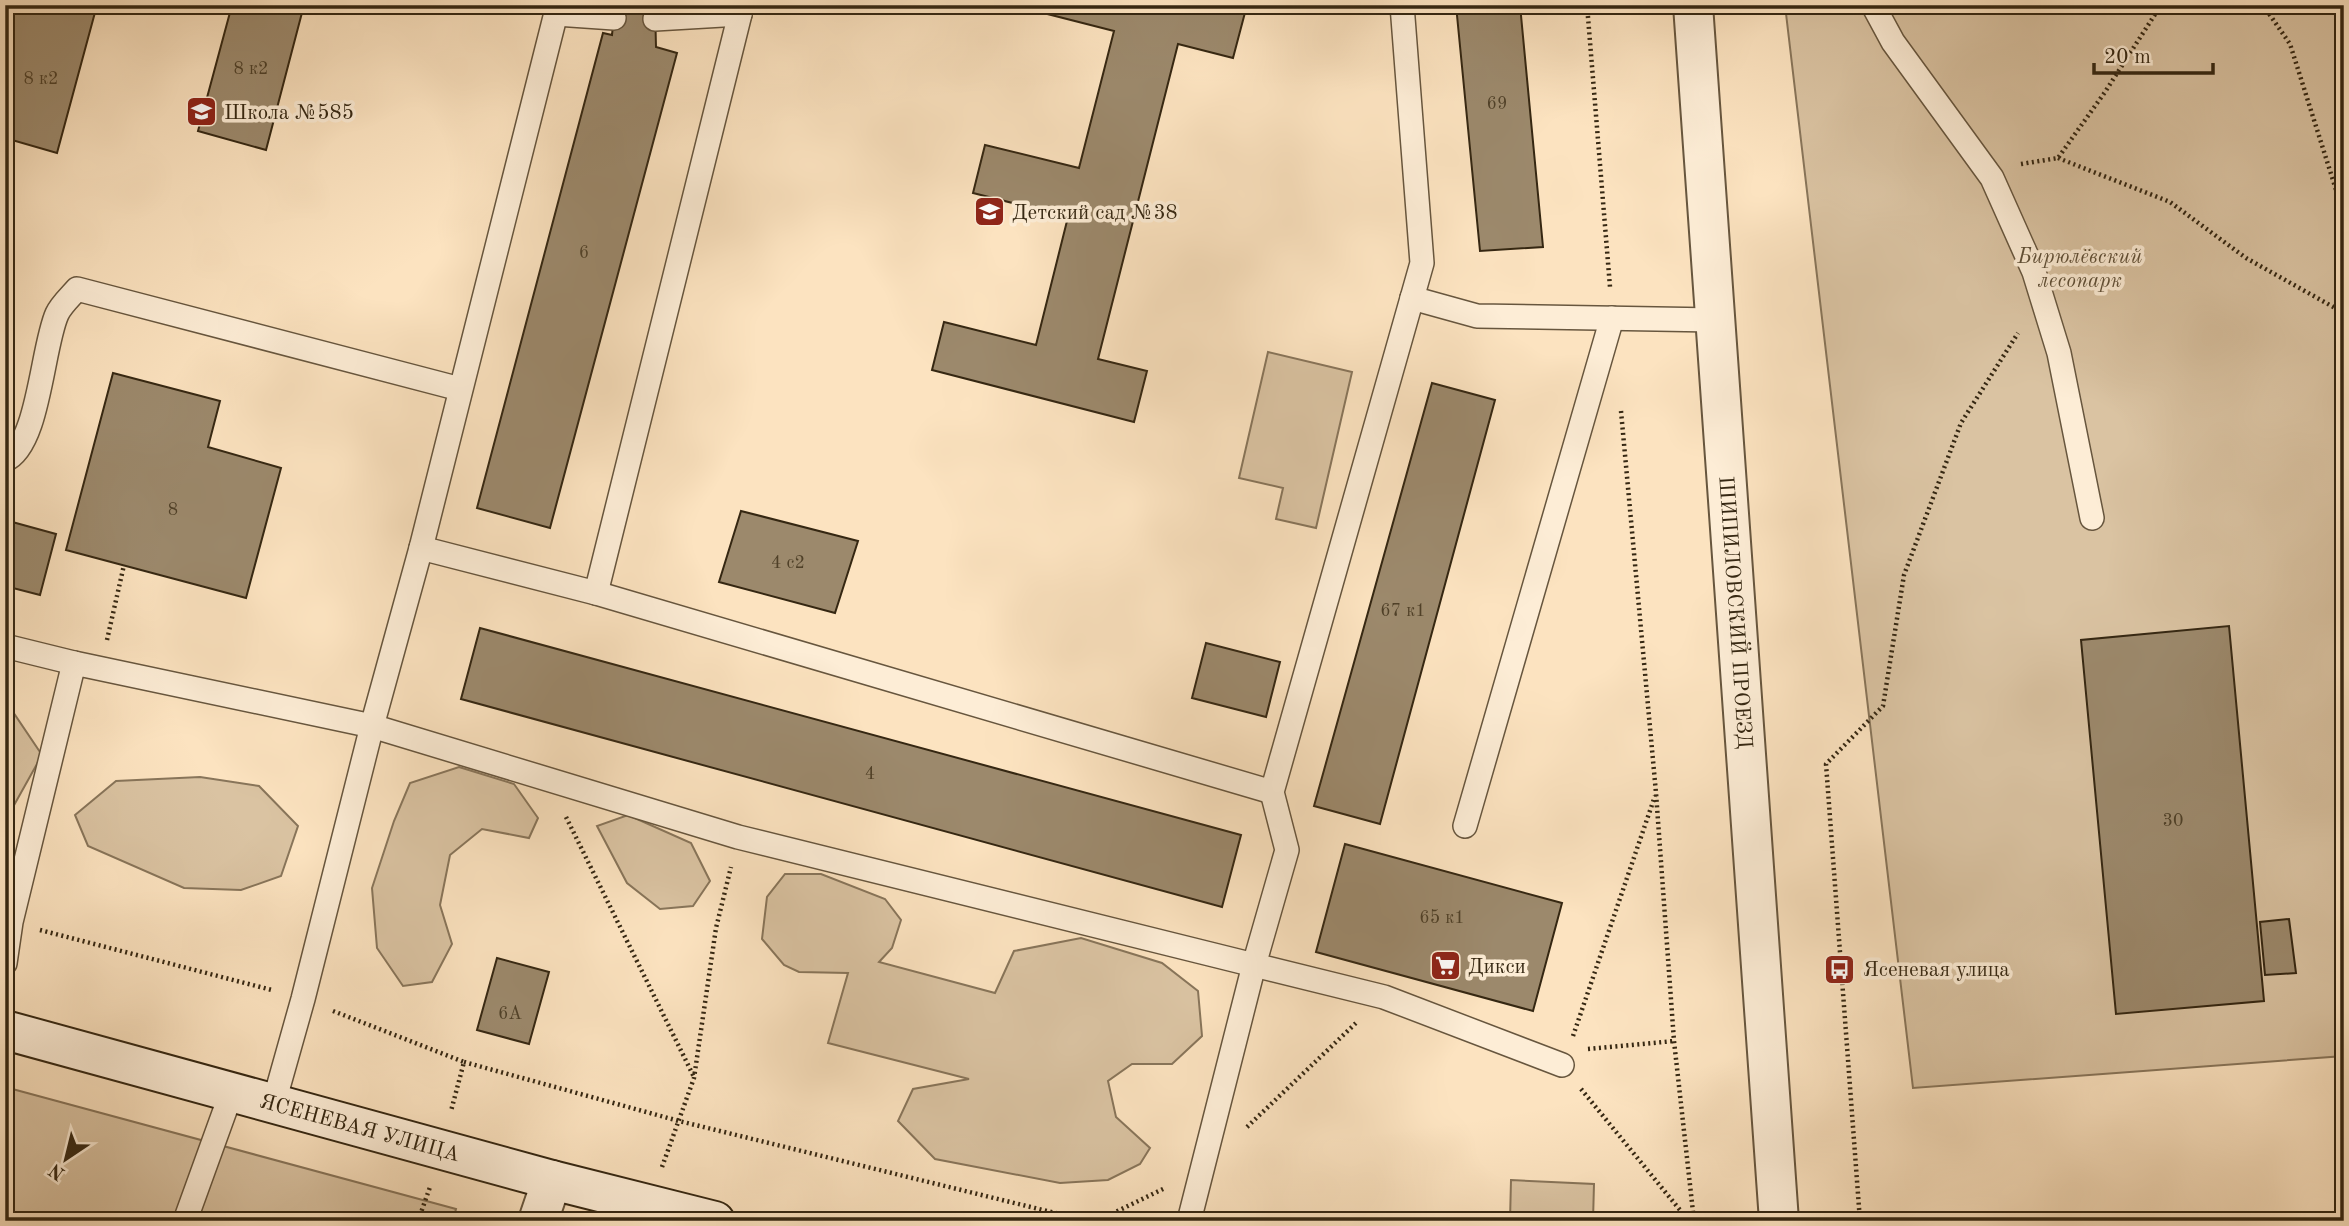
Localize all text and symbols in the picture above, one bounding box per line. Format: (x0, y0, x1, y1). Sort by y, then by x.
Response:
scale bar (2094, 32, 2212, 76)
text: 20 m (2104, 47, 2151, 68)
house number: 8 к2 (234, 60, 268, 78)
house number: 8 к2 (24, 70, 58, 88)
school or university icon: Школа №585 (184, 95, 218, 129)
house number: 69 (1487, 95, 1507, 113)
place label: Школа №585 (224, 103, 354, 124)
school or university icon: Детский сад №38 (972, 195, 1006, 229)
place label: Детский сад №38 (1012, 203, 1178, 224)
house number: 6 (579, 244, 589, 262)
park label: Бирюлёвский лесопарк (2017, 247, 2142, 292)
street label: ШИПИЛОВСКИЙ ПРОЕЗД (1714, 475, 1755, 750)
house number: 8 (168, 501, 178, 519)
house number: 4 с2 (771, 554, 805, 572)
house number: 67 к1 (1380, 602, 1426, 620)
house number: 4 (865, 765, 875, 783)
house number: 30 (2163, 812, 2183, 830)
house number: 65 к1 (1419, 909, 1465, 927)
supermarket icon: Дикси (1428, 949, 1462, 983)
bus stop icon: Ясеневая улица (1823, 952, 1857, 986)
place label: Дикси (1468, 957, 1526, 978)
place label: Ясеневая улица (1863, 960, 2010, 981)
house number: 6А (498, 1005, 522, 1023)
street label: ЯСЕНЕВАЯ УЛИЦА (257, 1091, 462, 1166)
north arrow (32, 1124, 102, 1194)
text: N (46, 1159, 69, 1183)

